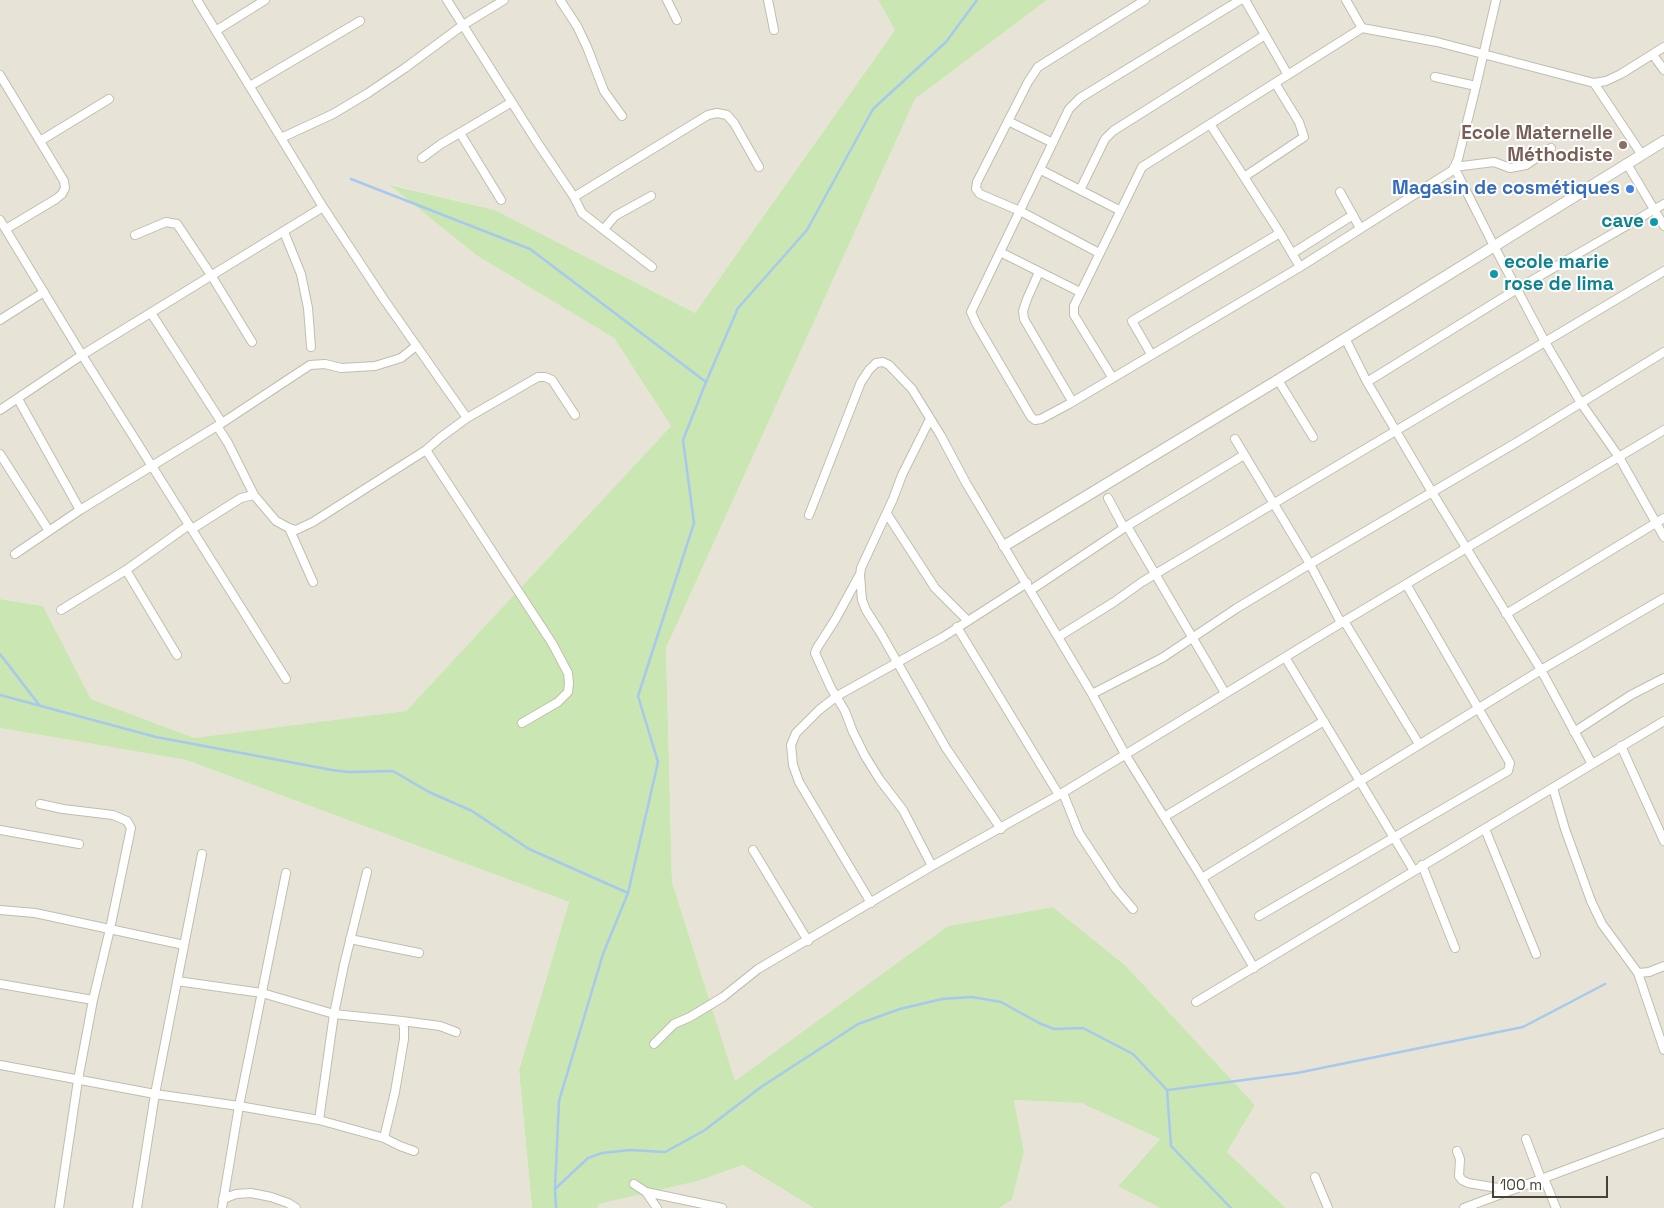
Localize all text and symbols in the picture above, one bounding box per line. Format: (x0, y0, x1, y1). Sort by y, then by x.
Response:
place label: Ecole Maternelle Méthodiste (1461, 123, 1613, 167)
marker: Ecole Maternelle Méthodiste (1617, 139, 1629, 151)
place label: Magasin de cosmétiques (1392, 178, 1620, 200)
marker: Magasin de cosmétiques (1624, 183, 1636, 195)
place label: cave (1601, 211, 1644, 233)
marker: cave (1648, 216, 1660, 228)
place label: ecole marie rose de lima (1504, 252, 1614, 296)
marker: ecole marie rose de lima (1488, 268, 1500, 280)
scale bar (1494, 1166, 1610, 1198)
text: 100 m (1500, 1175, 1542, 1194)

